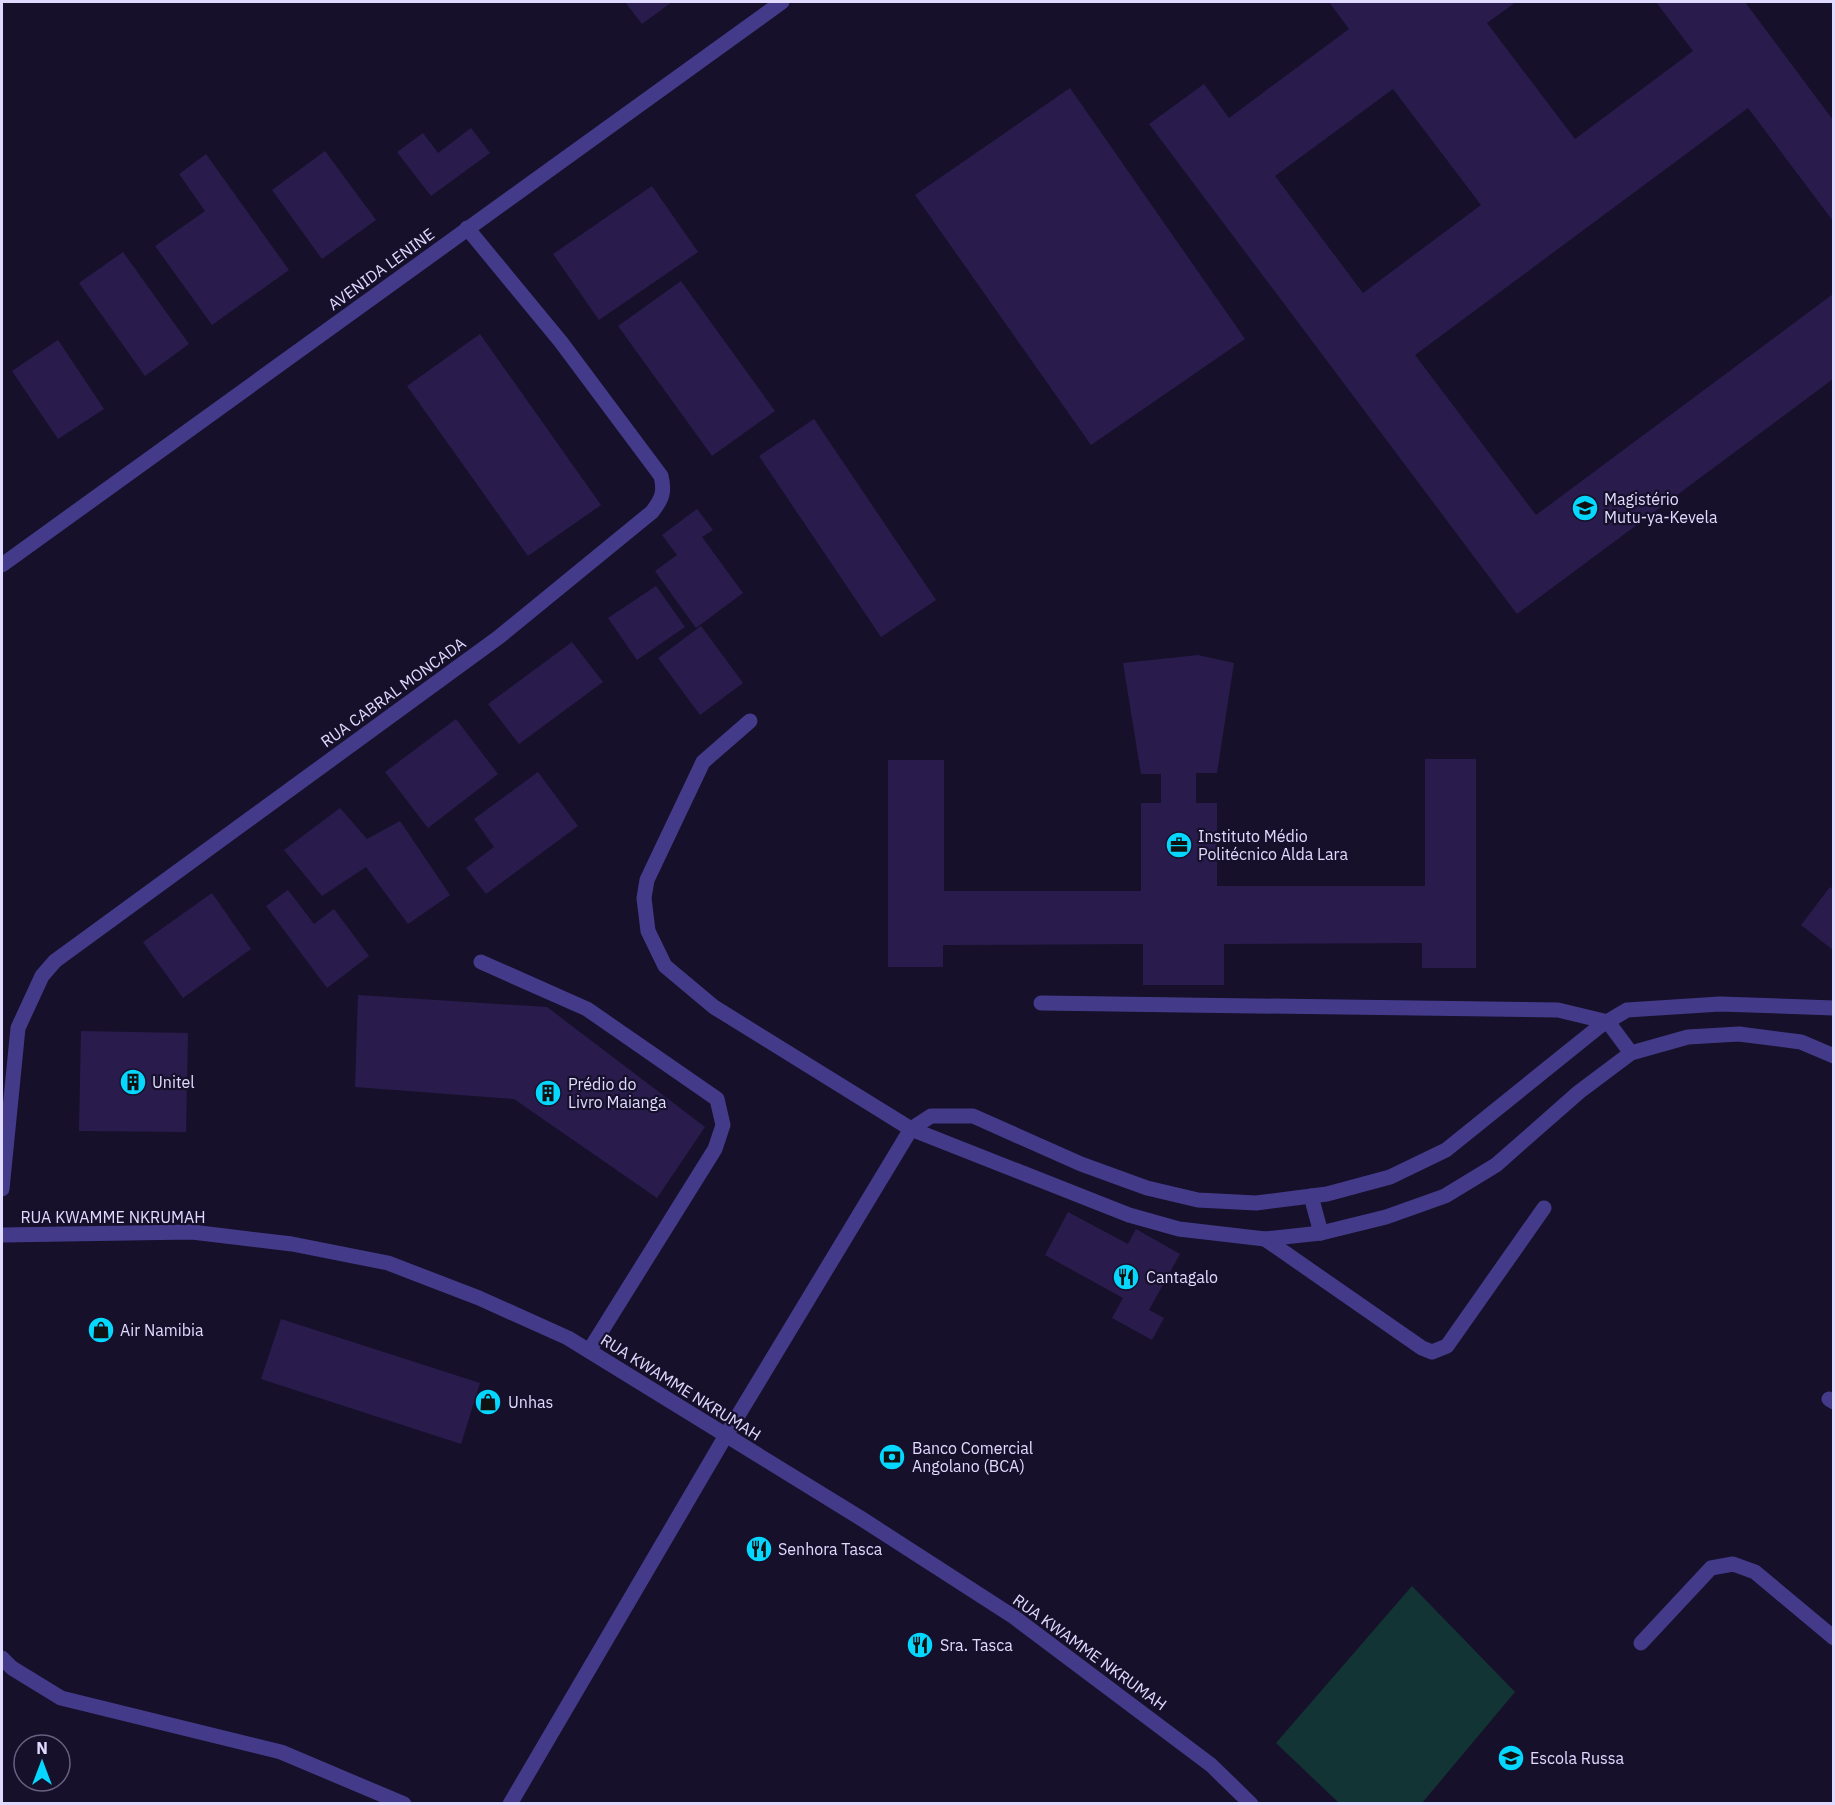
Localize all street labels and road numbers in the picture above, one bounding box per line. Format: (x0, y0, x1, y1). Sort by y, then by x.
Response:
street label: AVENIDA LENINE (324, 224, 438, 314)
street label: RUA CABRAL MONCADA (317, 633, 469, 751)
street label: RUA KWAMME NKRUMAH (20, 1207, 206, 1227)
street label: RUA KWAMME NKRUMAH (597, 1329, 765, 1445)
street label: RUA KWAMME NKRUMAH (1009, 1589, 1171, 1715)

